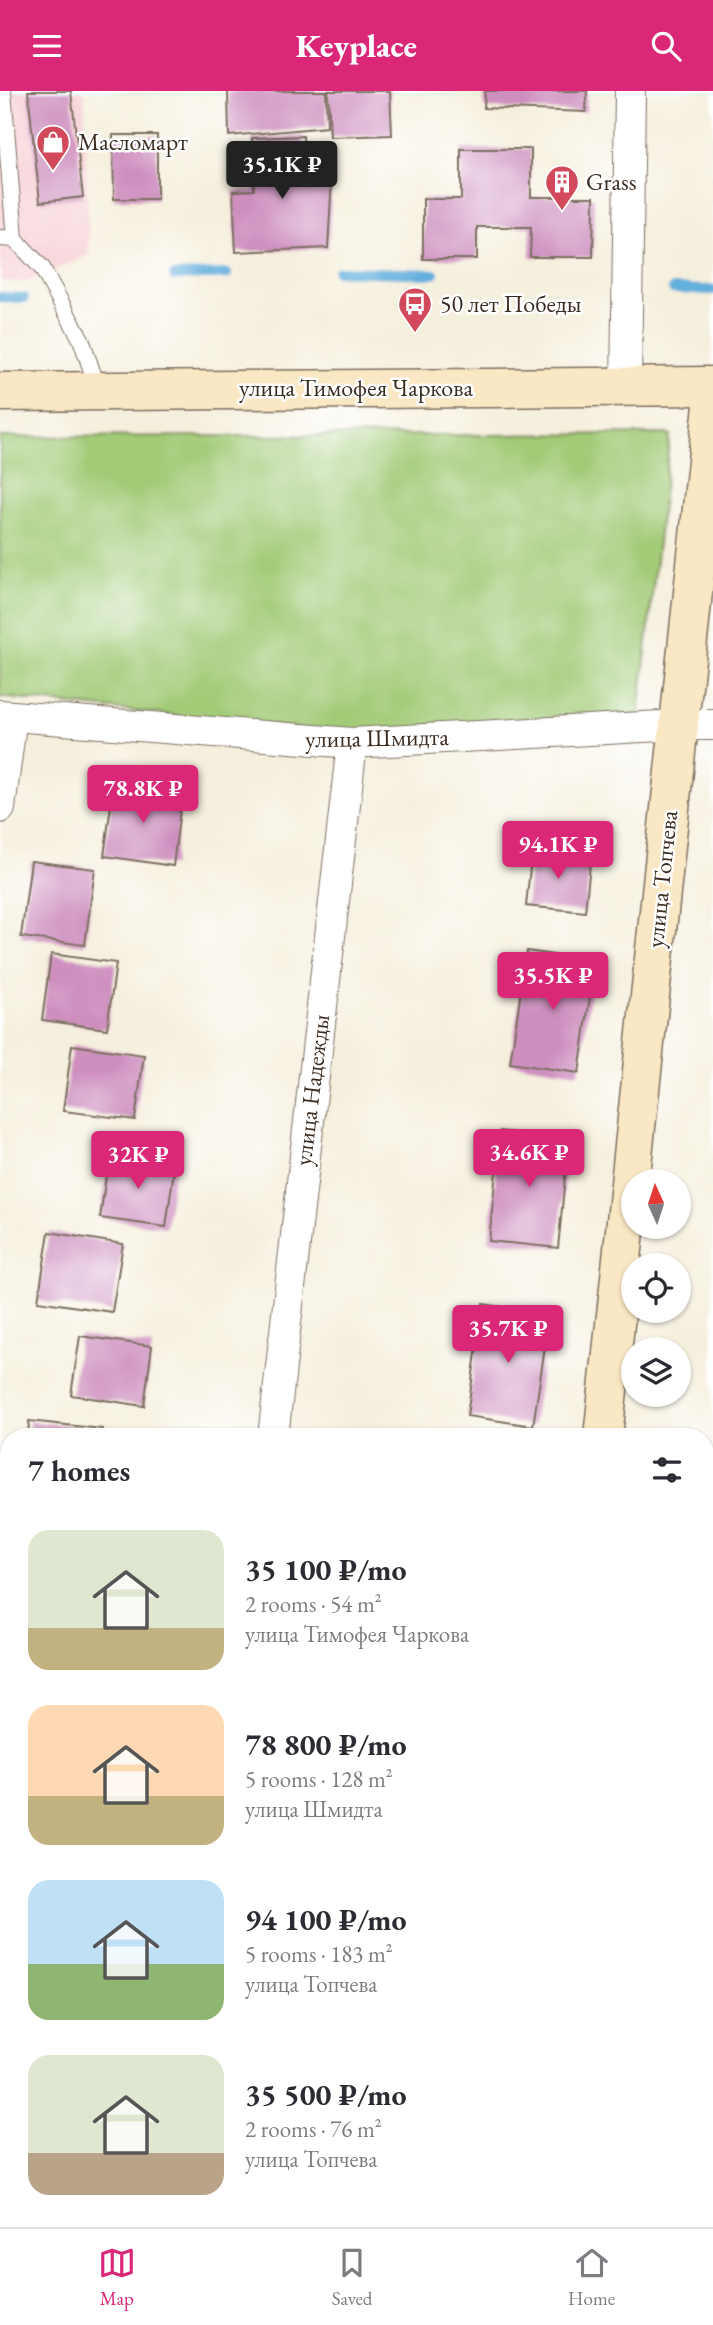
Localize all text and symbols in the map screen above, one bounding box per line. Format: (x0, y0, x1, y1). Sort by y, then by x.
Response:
text: Keyplace (296, 25, 417, 67)
icon: menu (28, 27, 66, 65)
icon: search (647, 27, 685, 65)
shop icon: Масломарт (34, 123, 72, 172)
place label: Масломарт (78, 126, 188, 157)
pin: 35.1K ₽ (217, 141, 347, 201)
text: 35.1K ₽ (242, 149, 322, 179)
building icon: Grass (543, 163, 581, 212)
place label: Grass (586, 166, 637, 197)
bus stop icon: 50 лет Победы (396, 285, 434, 334)
place label: 50 лет Победы (440, 288, 582, 319)
street label: улица Тимофея Чаркова (239, 372, 473, 403)
street label: улица Шмидта (305, 721, 450, 754)
pin: 78.8K ₽ (78, 765, 208, 825)
text: 78.8K ₽ (103, 773, 183, 803)
street label: улица Топчева (639, 808, 684, 949)
pin: 94.1K ₽ (493, 821, 623, 881)
text: 94.1K ₽ (518, 829, 598, 859)
pin: 35.5K ₽ (488, 953, 618, 1012)
text: 35.5K ₽ (513, 960, 593, 990)
street label: улица Надежды (287, 1012, 336, 1167)
pin: 34.6K ₽ (464, 1129, 594, 1189)
pin: 32K ₽ (89, 1131, 187, 1191)
text: 34.6K ₽ (489, 1137, 569, 1167)
text: 32K ₽ (107, 1139, 169, 1169)
north arrow (621, 1169, 691, 1239)
map controls (621, 1169, 691, 1407)
button: locate (621, 1253, 691, 1323)
pin: 35.7K ₽ (443, 1305, 573, 1365)
text: 35.7K ₽ (468, 1313, 548, 1343)
button: layers (621, 1337, 691, 1407)
text: 7 homes (28, 1451, 130, 1490)
icon: filters (648, 1451, 686, 1489)
text: 35 100 ₽/mo (245, 1550, 407, 1589)
icon: home (84, 1558, 168, 1642)
text: 2 rooms · 54 m² (245, 1589, 382, 1619)
text: улица Тимофея Чаркова (245, 1619, 469, 1649)
text: 78 800 ₽/mo (245, 1725, 407, 1764)
icon: home (84, 1733, 168, 1817)
text: 5 rooms · 128 m² (245, 1764, 393, 1794)
text: улица Шмидта (245, 1794, 383, 1824)
text: 94 100 ₽/mo (245, 1900, 407, 1939)
icon: home (84, 1908, 168, 1992)
text: 5 rooms · 183 m² (245, 1939, 393, 1969)
text: улица Топчева (245, 1969, 377, 1999)
text: 35 500 ₽/mo (245, 2075, 407, 2114)
icon: home (84, 2083, 168, 2167)
text: 2 rooms · 76 m² (245, 2114, 382, 2144)
text: улица Топчева (245, 2144, 377, 2174)
tab: Map (98, 2244, 136, 2311)
tab: Saved (332, 2244, 372, 2311)
tab: Home (568, 2244, 615, 2311)

